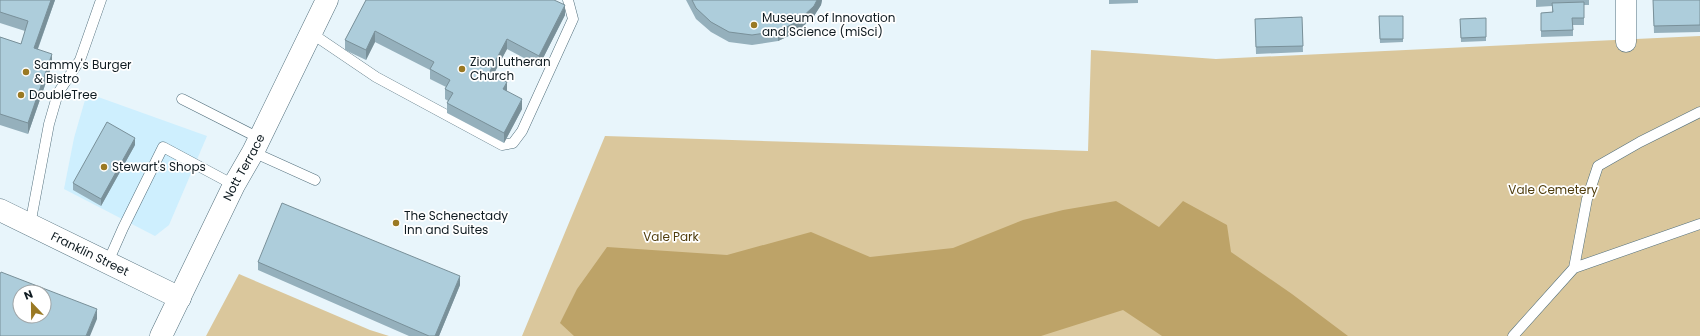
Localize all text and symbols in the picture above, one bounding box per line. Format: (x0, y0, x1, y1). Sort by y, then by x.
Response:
place label: Museum of Innovation and Science (miSci) (762, 9, 895, 40)
marker: Museum of Innovation and Science (miSci) (749, 20, 759, 30)
place label: Zion Lutheran Church (470, 53, 551, 84)
place label: Sammy's Burger & Bistro (34, 56, 132, 87)
marker: Zion Lutheran Church (457, 64, 467, 74)
marker: Sammy's Burger & Bistro (21, 67, 31, 77)
place label: DoubleTree (29, 86, 97, 103)
marker: DoubleTree (16, 90, 26, 100)
street label: Nott Terrace (219, 131, 269, 203)
place label: Stewart's Shops (112, 158, 206, 175)
marker: Stewart's Shops (99, 162, 109, 172)
park label: Vale Cemetery (1508, 181, 1598, 198)
place label: The Schenectady Inn and Suites (404, 207, 508, 238)
marker: The Schenectady Inn and Suites (391, 218, 401, 228)
street label: Franklin Street (48, 227, 132, 280)
park label: Vale Park (643, 228, 700, 245)
north arrow (12, 284, 52, 324)
text: N (21, 286, 35, 304)

